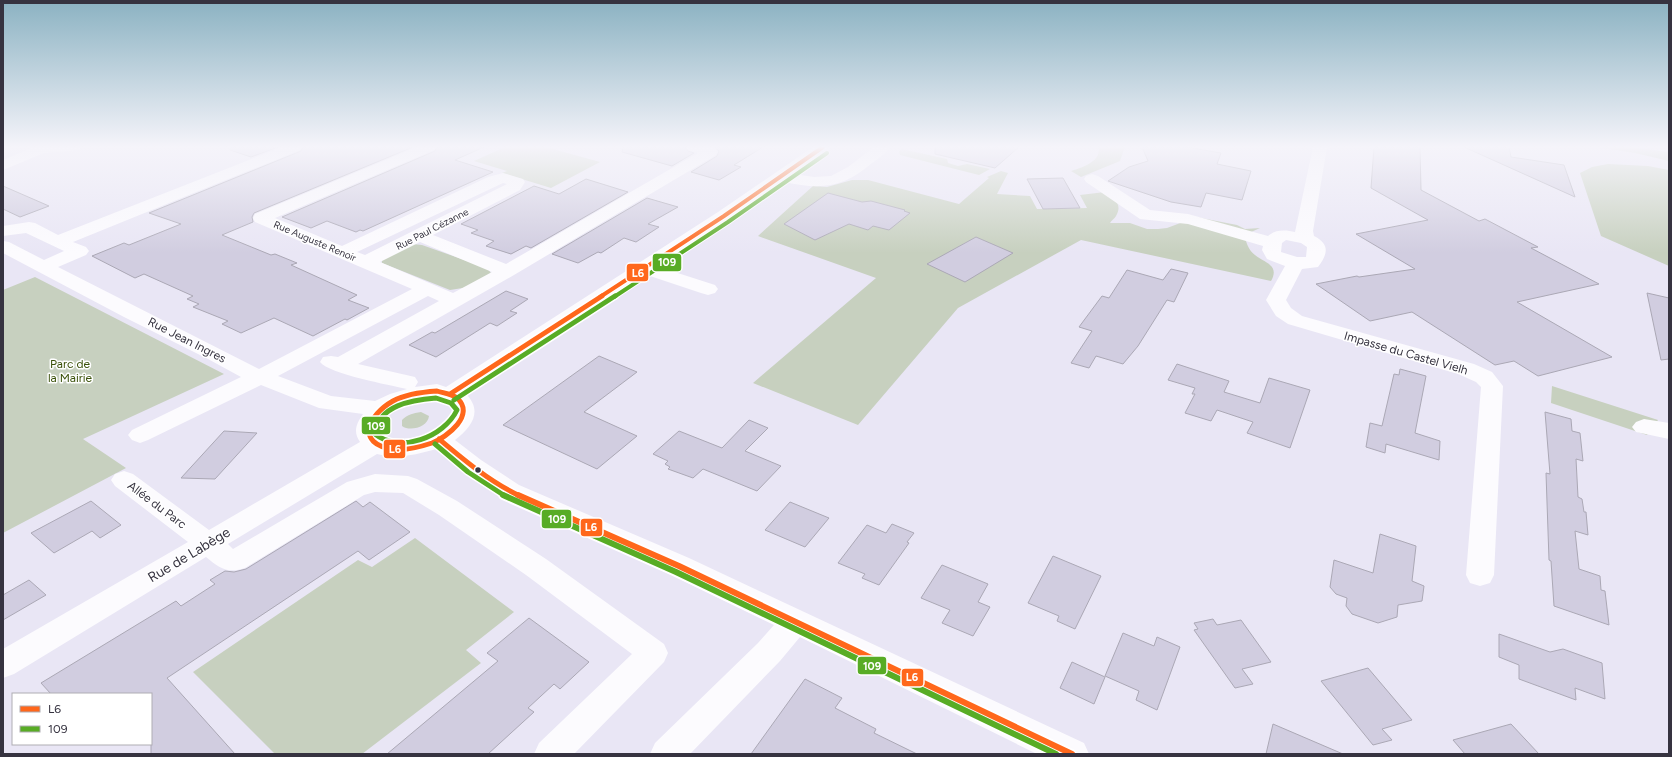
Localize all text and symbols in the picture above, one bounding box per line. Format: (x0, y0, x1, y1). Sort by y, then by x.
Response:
street label: Rue Paul Cézanne (393, 205, 471, 253)
street label: Rue Auguste Renoir (272, 218, 359, 265)
line badge: 109 (652, 253, 682, 272)
text: 109 (658, 256, 676, 269)
line badge: L6 (626, 263, 649, 282)
text: L6 (632, 267, 645, 280)
street label: Rue Jean Ingres (146, 314, 229, 366)
street label: Impasse du Castel Vielh (1343, 329, 1470, 377)
park label: Parc de la Mairie (48, 357, 93, 385)
line badge: 109 (361, 416, 391, 435)
text: 109 (367, 420, 385, 433)
line badge: L6 (383, 439, 406, 459)
text: L6 (389, 443, 402, 456)
unlabelled marker (473, 465, 483, 475)
street label: Allée du Parc (125, 478, 189, 532)
line badge: 109 (541, 509, 572, 529)
text: 109 (548, 513, 566, 526)
line badge: L6 (580, 518, 603, 537)
text: L6 (585, 521, 598, 534)
street label: Rue de Labège (145, 524, 234, 586)
line badge: 109 (857, 656, 887, 675)
text: 109 (863, 660, 881, 673)
line badge: L6 (901, 668, 924, 687)
text: L6 (906, 671, 919, 684)
legend (12, 693, 152, 745)
text: L6 (48, 702, 61, 716)
text: 109 (48, 722, 68, 736)

